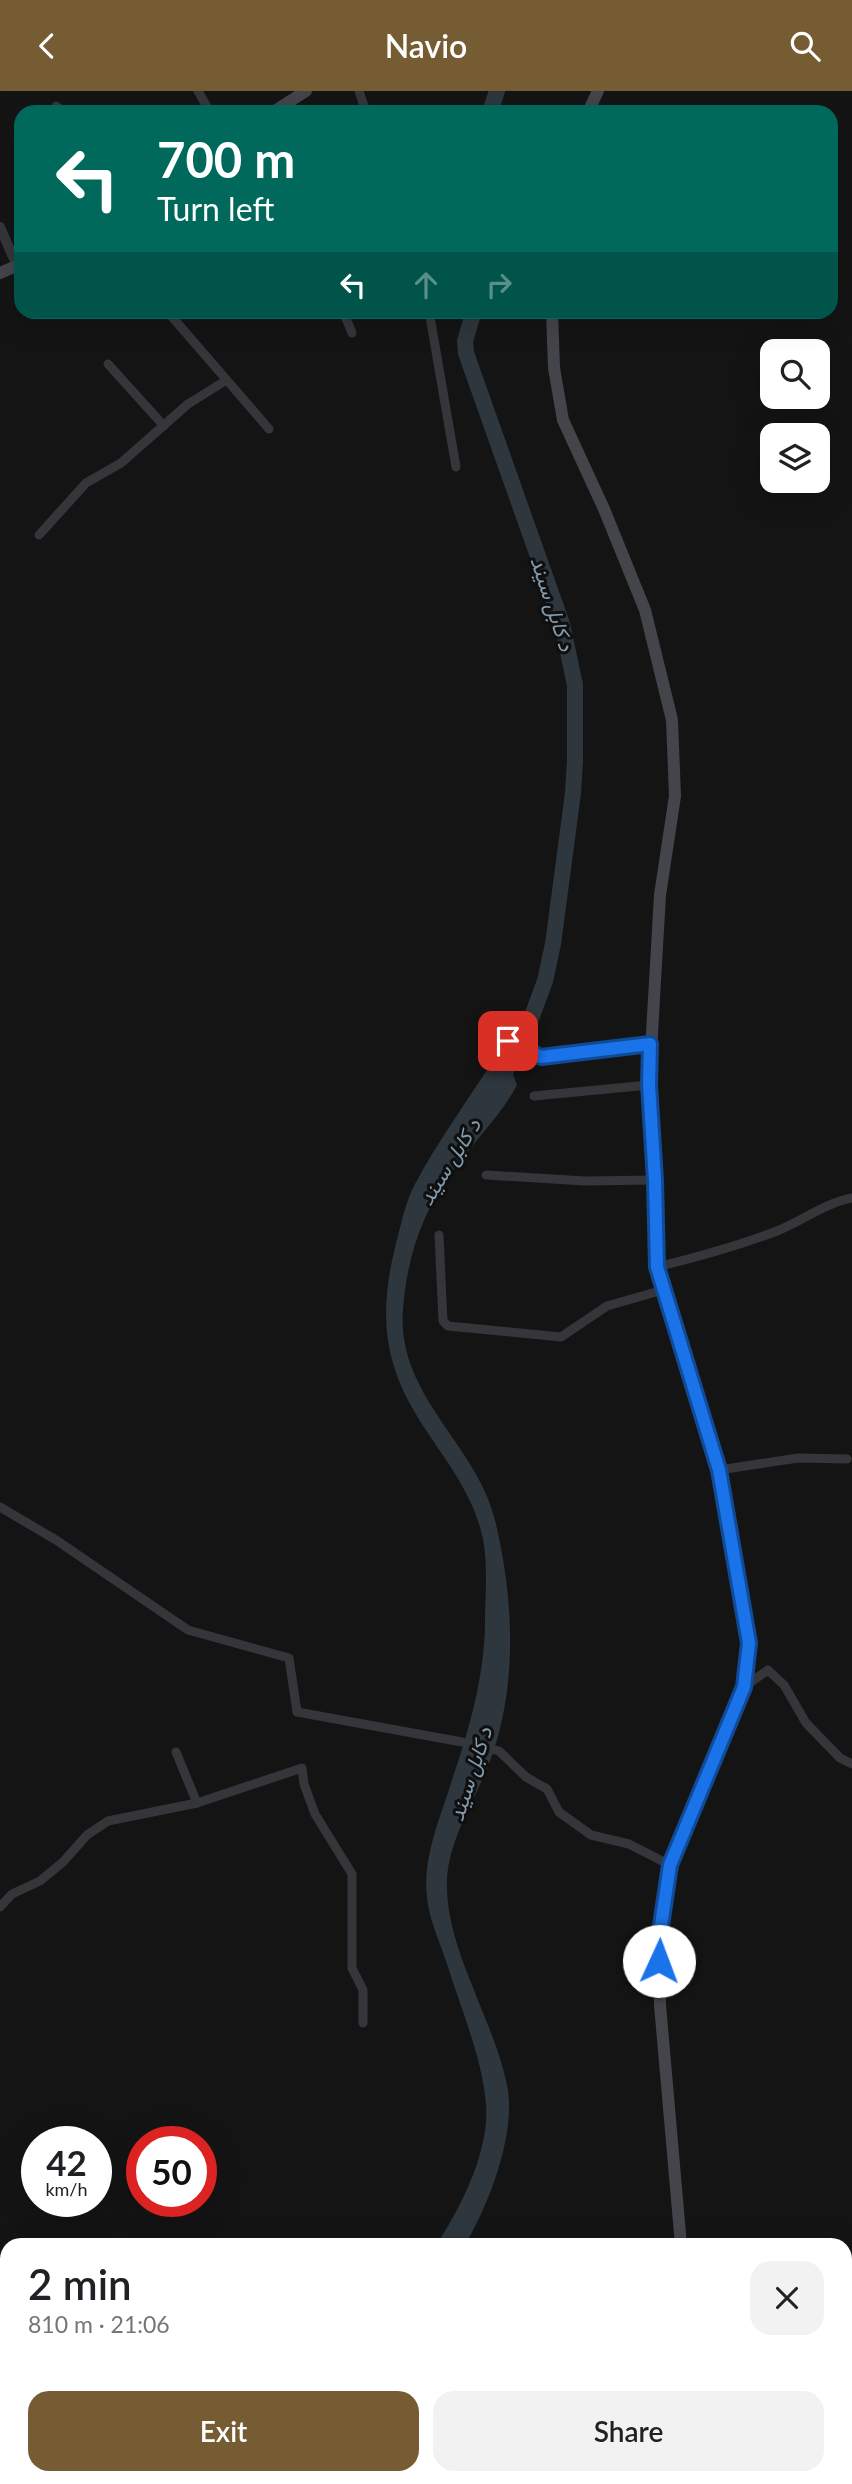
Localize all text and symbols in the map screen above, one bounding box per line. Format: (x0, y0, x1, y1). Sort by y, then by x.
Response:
text: Navio (385, 26, 467, 65)
icon: back (28, 27, 66, 65)
icon: search (786, 27, 824, 65)
text: 700 m (157, 130, 295, 188)
icon: left (42, 133, 133, 224)
text: Turn left (157, 189, 274, 228)
icon: left (334, 266, 372, 304)
icon: ahead (407, 266, 445, 304)
icon: right (480, 266, 518, 304)
map controls (760, 339, 830, 493)
button: search (760, 339, 830, 409)
button: layers (760, 423, 830, 493)
water label: د کابل سيند (525, 553, 581, 655)
pin (478, 1011, 538, 1071)
icon: arrive (489, 1022, 527, 1060)
water label: د کابل سيند (412, 1112, 487, 1210)
water label: د کابل سيند (443, 1722, 499, 1824)
position arrow (622, 1924, 696, 1998)
speed limit sign: 50 (126, 2126, 217, 2217)
text: 42 (46, 2141, 87, 2183)
text: km/h (45, 2178, 88, 2200)
text: 2 min (28, 2259, 132, 2309)
button: close (750, 2261, 824, 2335)
text: 810 m · 21:06 (28, 2310, 170, 2338)
button: Exit (28, 2391, 419, 2471)
button: Share (433, 2391, 824, 2471)

